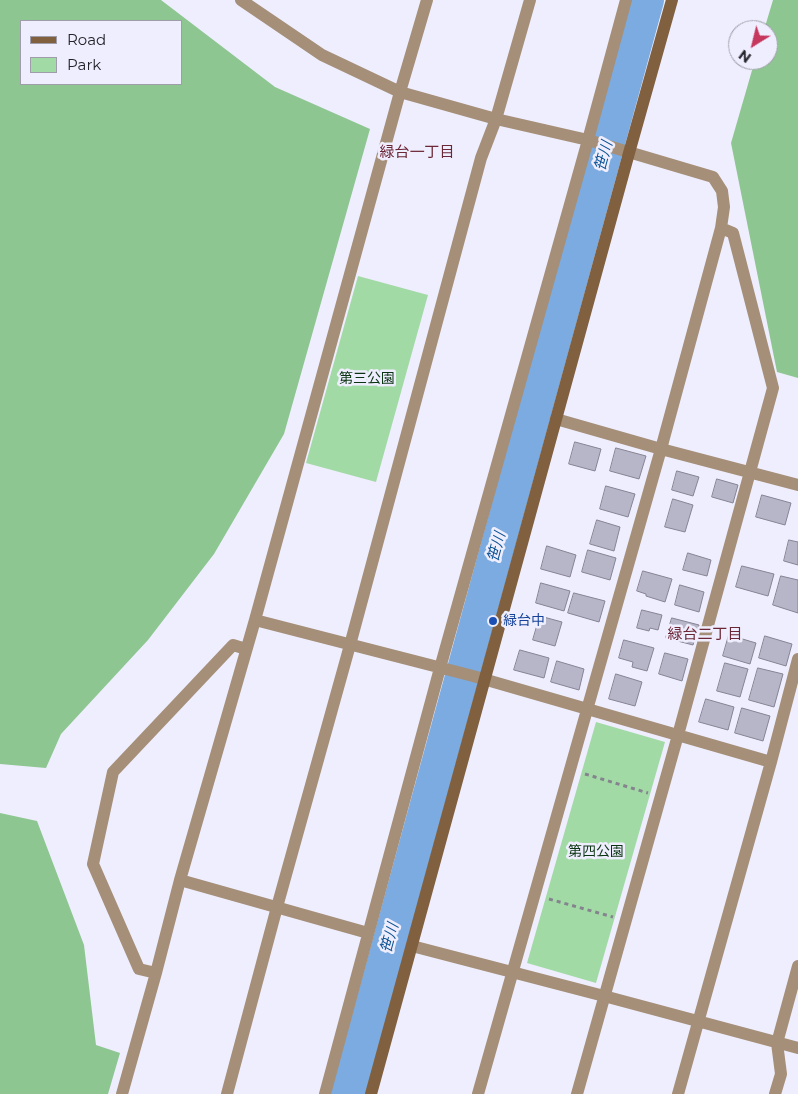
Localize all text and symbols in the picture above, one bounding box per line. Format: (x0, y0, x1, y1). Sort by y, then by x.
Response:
legend (20, 20, 182, 85)
north arrow (728, 20, 778, 70)
text: Road (67, 30, 106, 49)
text: N (735, 46, 755, 67)
text: Park (67, 55, 101, 74)
water label: 笹川 (591, 139, 617, 173)
district label: 緑台一丁目 (380, 144, 454, 162)
park label: 第三公園 (339, 371, 395, 387)
water label: 笹川 (484, 530, 510, 564)
place label: 緑台中 (503, 613, 545, 629)
marker: 緑台中 (487, 615, 499, 627)
district label: 緑台二丁目 (668, 626, 742, 644)
park label: 第四公園 (568, 844, 624, 860)
water label: 笹川 (377, 921, 403, 955)

